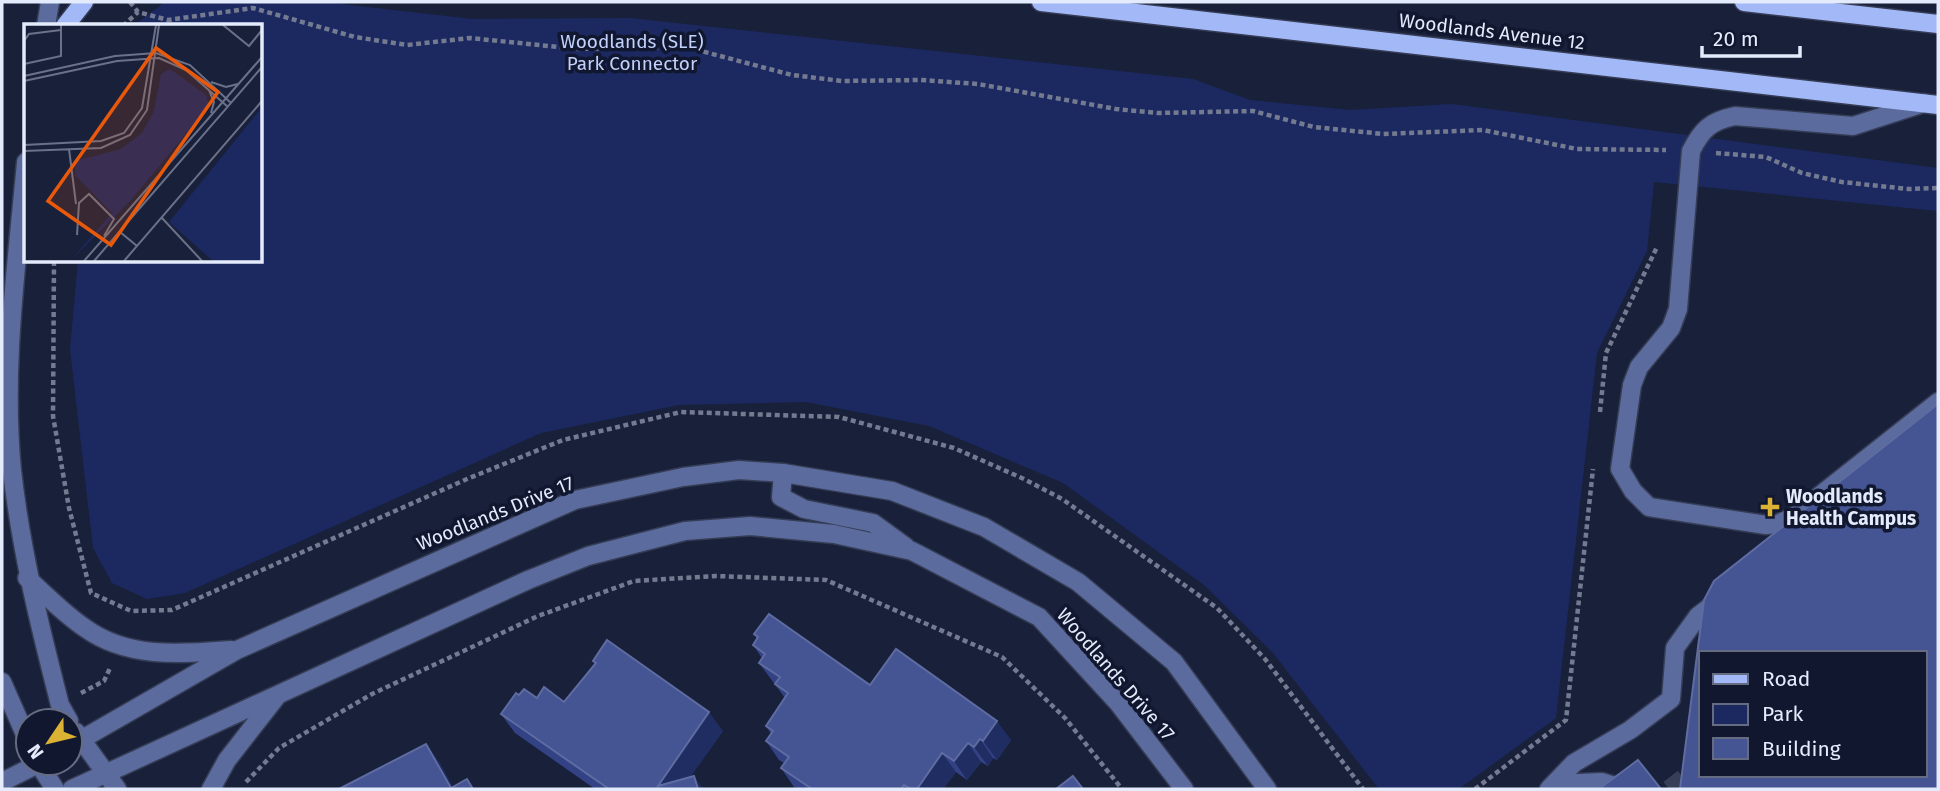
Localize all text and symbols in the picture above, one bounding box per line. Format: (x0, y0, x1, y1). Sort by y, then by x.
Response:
street label: Woodlands Avenue 12 (1398, 9, 1586, 54)
scale bar (1702, 14, 1800, 58)
inset map (24, 24, 262, 262)
text: 20 m (1713, 26, 1759, 52)
park label: Woodlands (SLE) Park Connector (560, 30, 704, 75)
street label: Woodlands Drive 17 (413, 471, 577, 556)
place label: Woodlands Health Campus (1786, 485, 1916, 530)
marker: Woodlands Health Campus (1760, 497, 1780, 517)
street label: Woodlands Drive 17 (1052, 604, 1179, 745)
legend (1699, 651, 1926, 777)
text: Road (1762, 666, 1810, 692)
text: Park (1762, 701, 1804, 727)
north arrow (14, 707, 84, 777)
text: Building (1762, 736, 1841, 762)
text: N (22, 740, 49, 763)

